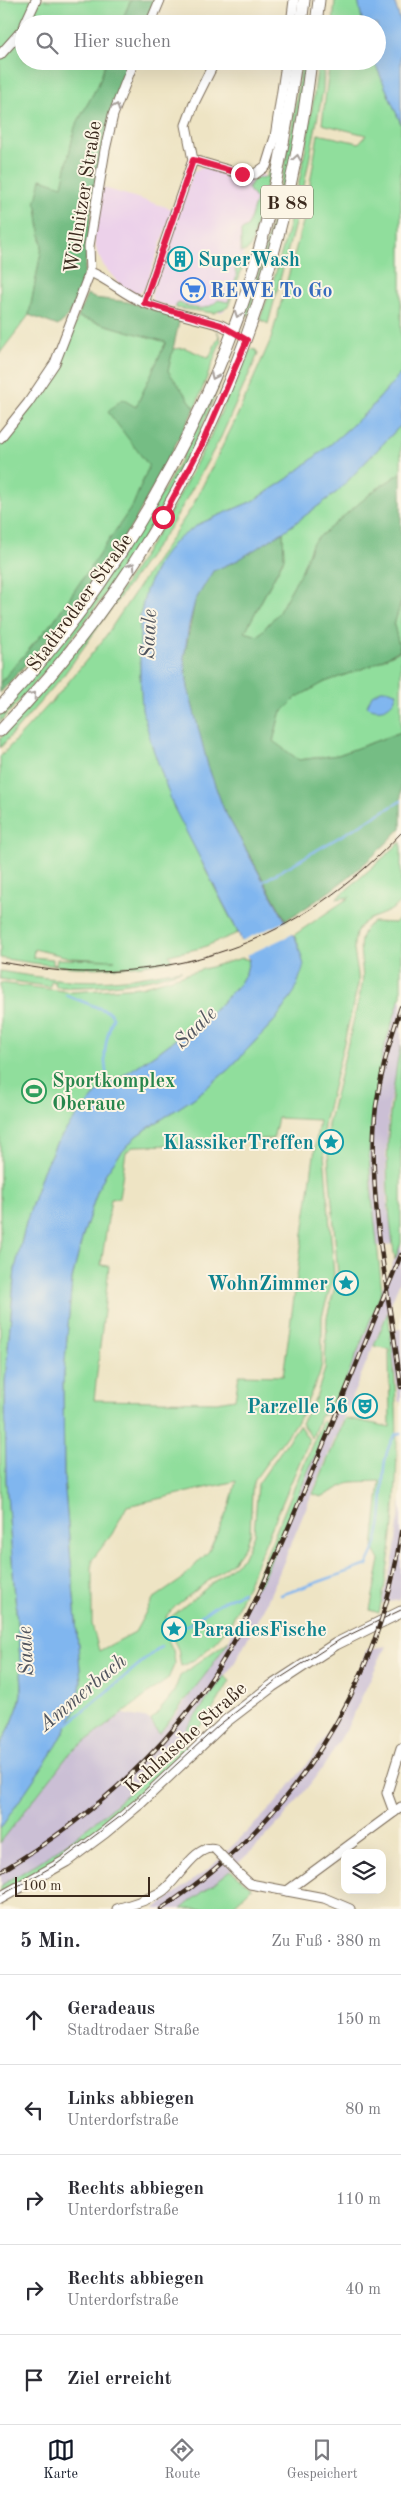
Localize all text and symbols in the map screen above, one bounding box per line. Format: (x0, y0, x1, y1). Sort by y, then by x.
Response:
search box (15, 15, 386, 70)
icon: search (33, 29, 61, 57)
text: Hier suchen (73, 33, 171, 52)
one-way arrow (110, 103, 120, 112)
street label: Wöllnitzer Straße (62, 120, 106, 275)
one-way arrow (291, 153, 301, 162)
route end (231, 163, 254, 186)
road number: B 88 (261, 186, 313, 218)
building icon: SuperWash (167, 246, 193, 272)
place label: SuperWash (198, 251, 300, 271)
supermarket icon: REWE To Go (180, 277, 206, 303)
place label: REWE To Go (210, 282, 333, 302)
one-way arrow (234, 309, 244, 318)
one-way arrow (209, 371, 220, 380)
route start (152, 506, 175, 529)
street label: Stadtrodaer Straße (24, 530, 137, 676)
one-way arrow (126, 562, 135, 572)
water label: Saale (138, 608, 161, 660)
one-way arrow (27, 692, 36, 701)
water label: Saale (171, 1003, 221, 1053)
place label: Sportkomplex Oberaue (52, 1072, 175, 1115)
sports icon: Sportkomplex Oberaue (21, 1078, 47, 1104)
place icon: KlassikerTreffen (318, 1129, 344, 1155)
place label: KlassikerTreffen (163, 1134, 314, 1154)
place icon: WohnZimmer (333, 1270, 359, 1296)
place label: WohnZimmer (207, 1275, 328, 1295)
theatre icon: Parzelle 56 (352, 1393, 378, 1419)
place label: Parzelle 56 (247, 1397, 348, 1418)
place icon: ParadiesFische (161, 1616, 187, 1642)
place label: ParadiesFische (192, 1621, 327, 1641)
water label: Saale (15, 1625, 38, 1677)
water label: Ammerbach (34, 1650, 131, 1736)
street label: Kahlaische Straße (121, 1679, 251, 1798)
map controls (341, 1849, 386, 1894)
button: layers (341, 1849, 386, 1894)
scale bar (15, 1874, 150, 1897)
text: 100 m (22, 1879, 61, 1893)
text: 5 Min. (20, 1931, 81, 1952)
text: Zu Fuß · 380 m (271, 1934, 381, 1950)
text: Geradeaus (67, 2000, 155, 2019)
icon: ahead (20, 2006, 48, 2034)
text: 150 m (336, 2012, 381, 2028)
text: Stadtrodaer Straße (67, 2023, 199, 2039)
text: Links abbiegen (67, 2090, 194, 2109)
icon: left (20, 2096, 48, 2124)
text: 80 m (345, 2102, 381, 2118)
text: Unterdorfstraße (67, 2113, 179, 2129)
text: Rechts abbiegen (67, 2180, 204, 2199)
icon: right (20, 2186, 48, 2214)
text: 110 m (336, 2192, 381, 2208)
text: Unterdorfstraße (67, 2203, 179, 2219)
text: Rechts abbiegen (67, 2270, 204, 2289)
icon: right (20, 2276, 48, 2304)
text: 40 m (345, 2282, 381, 2298)
text: Unterdorfstraße (67, 2293, 179, 2309)
icon: arrive (20, 2366, 48, 2394)
text: Ziel erreicht (67, 2370, 172, 2389)
tab: Karte (43, 2436, 78, 2483)
tab: Route (164, 2436, 200, 2483)
tab: Gespeichert (287, 2436, 358, 2483)

